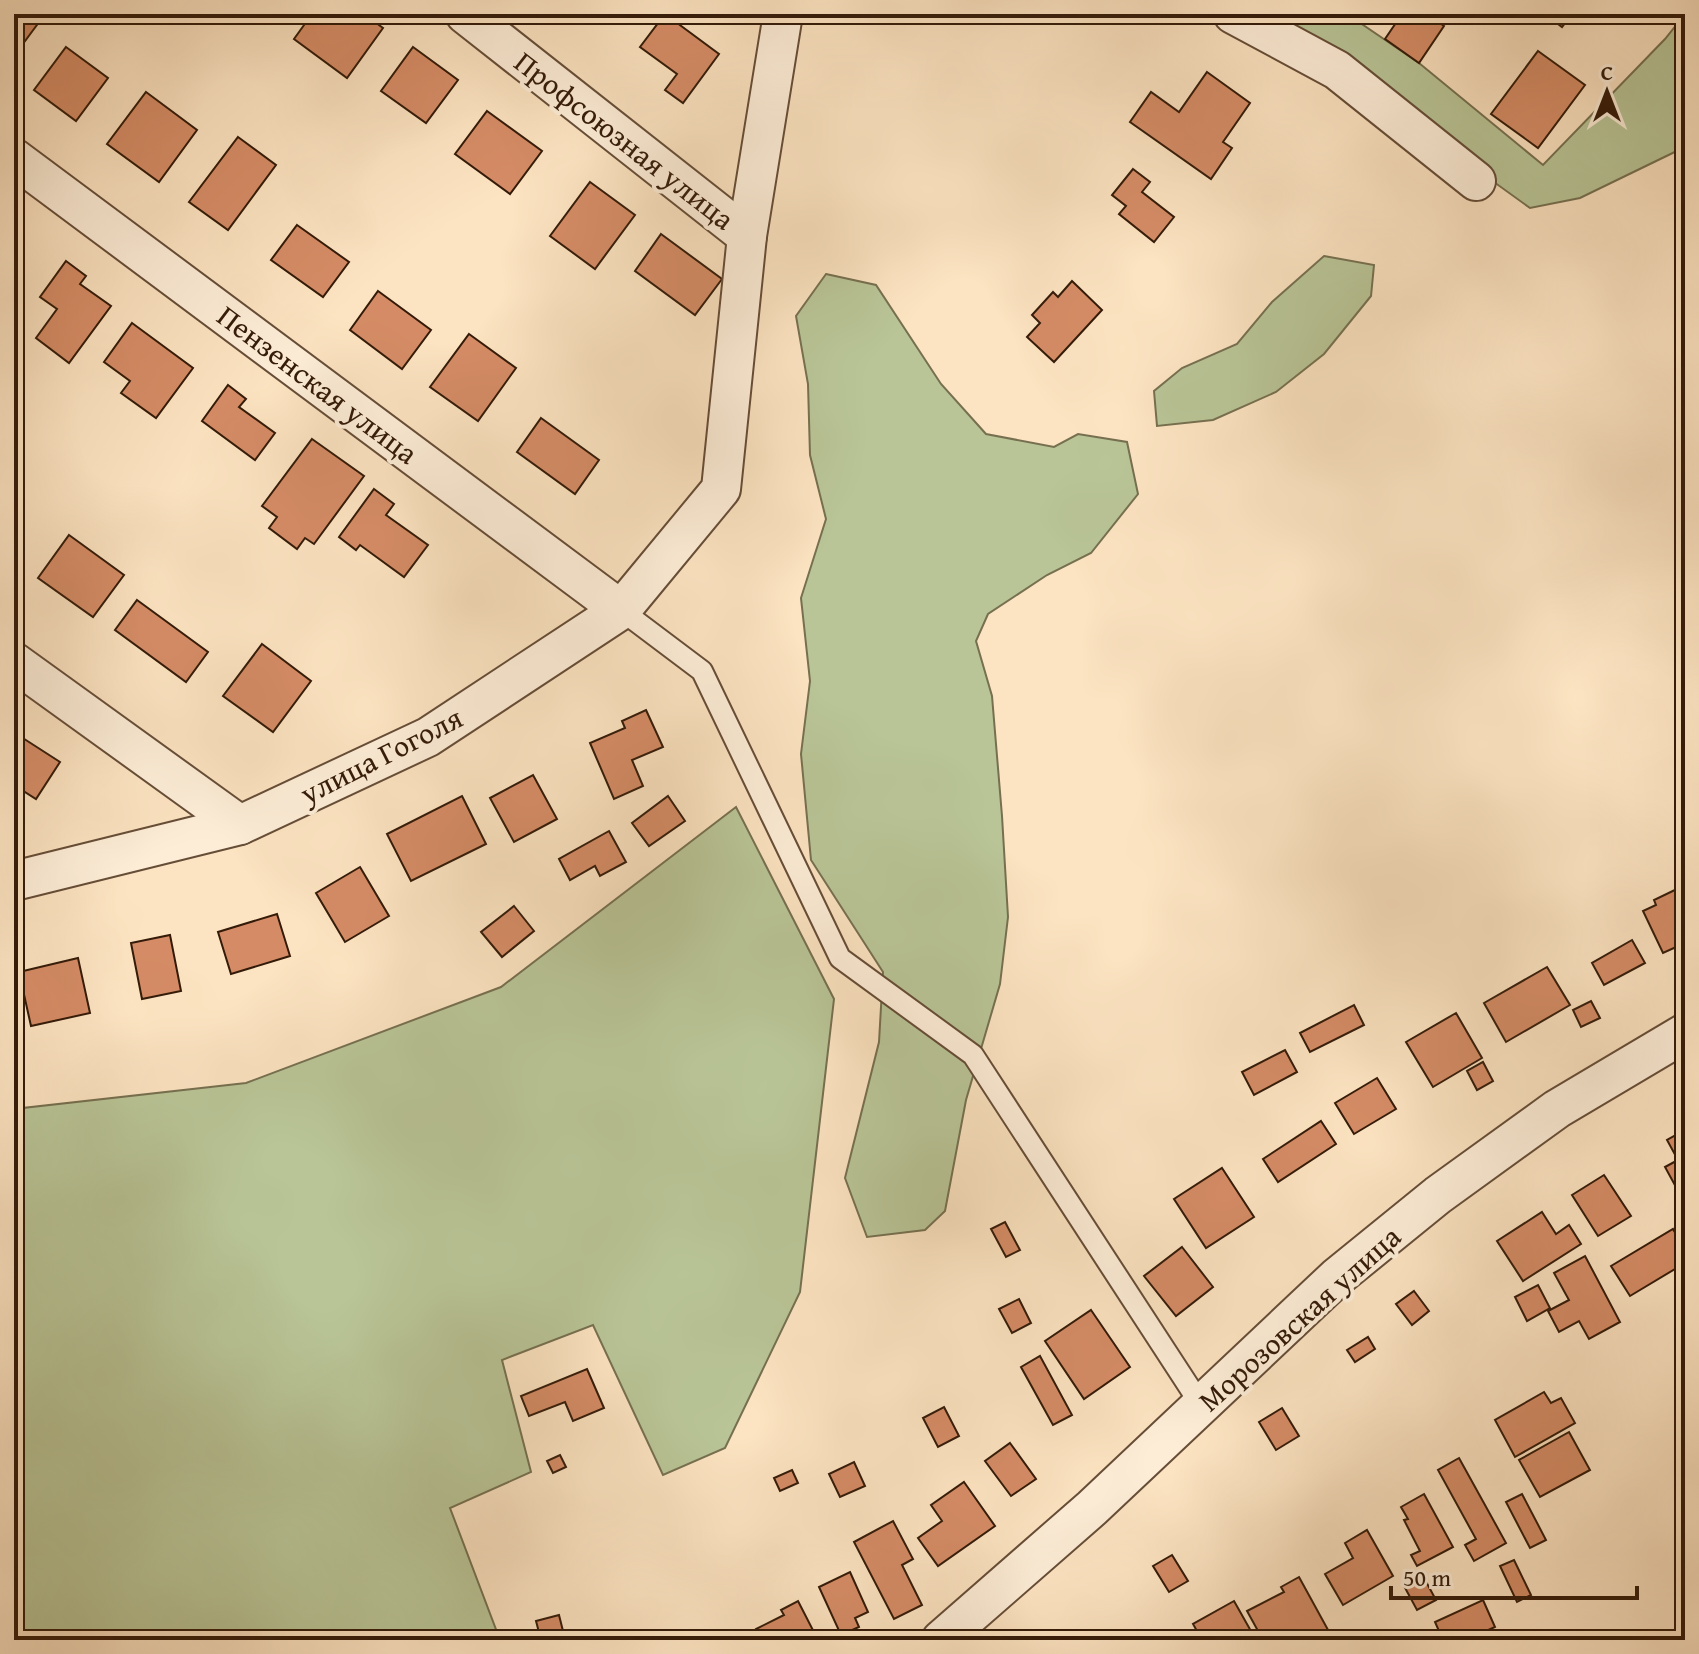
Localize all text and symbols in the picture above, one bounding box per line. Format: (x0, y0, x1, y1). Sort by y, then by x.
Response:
street label: Профсоюзная улица (506, 40, 745, 240)
north arrow (1567, 52, 1647, 132)
text: С (1601, 56, 1613, 88)
street label: Пензенская улица (208, 294, 428, 475)
street label: улица Гоголя (291, 695, 470, 815)
street label: Морозовская улица (1188, 1214, 1411, 1421)
scale bar (1391, 1550, 1637, 1600)
text: 50 m (1403, 1560, 1451, 1595)

